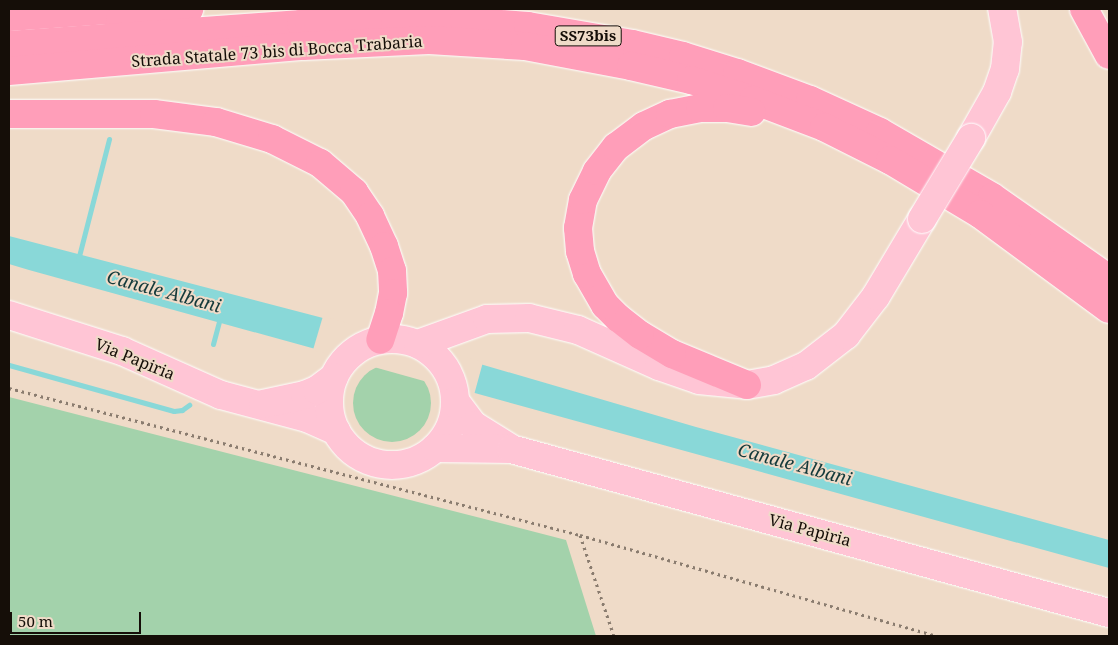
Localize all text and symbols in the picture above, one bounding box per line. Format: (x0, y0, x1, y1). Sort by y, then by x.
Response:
road number: SS73bis (554, 24, 622, 48)
street label: Strada Statale 73 bis di Bocca Trabaria (131, 31, 423, 71)
water label: Canale Albani (105, 265, 223, 317)
street label: Via Papiria (92, 334, 178, 384)
water label: Canale Albani (736, 438, 854, 490)
street label: Via Papiria (767, 510, 853, 550)
scale bar (12, 602, 144, 634)
text: 50 m (18, 611, 53, 631)

